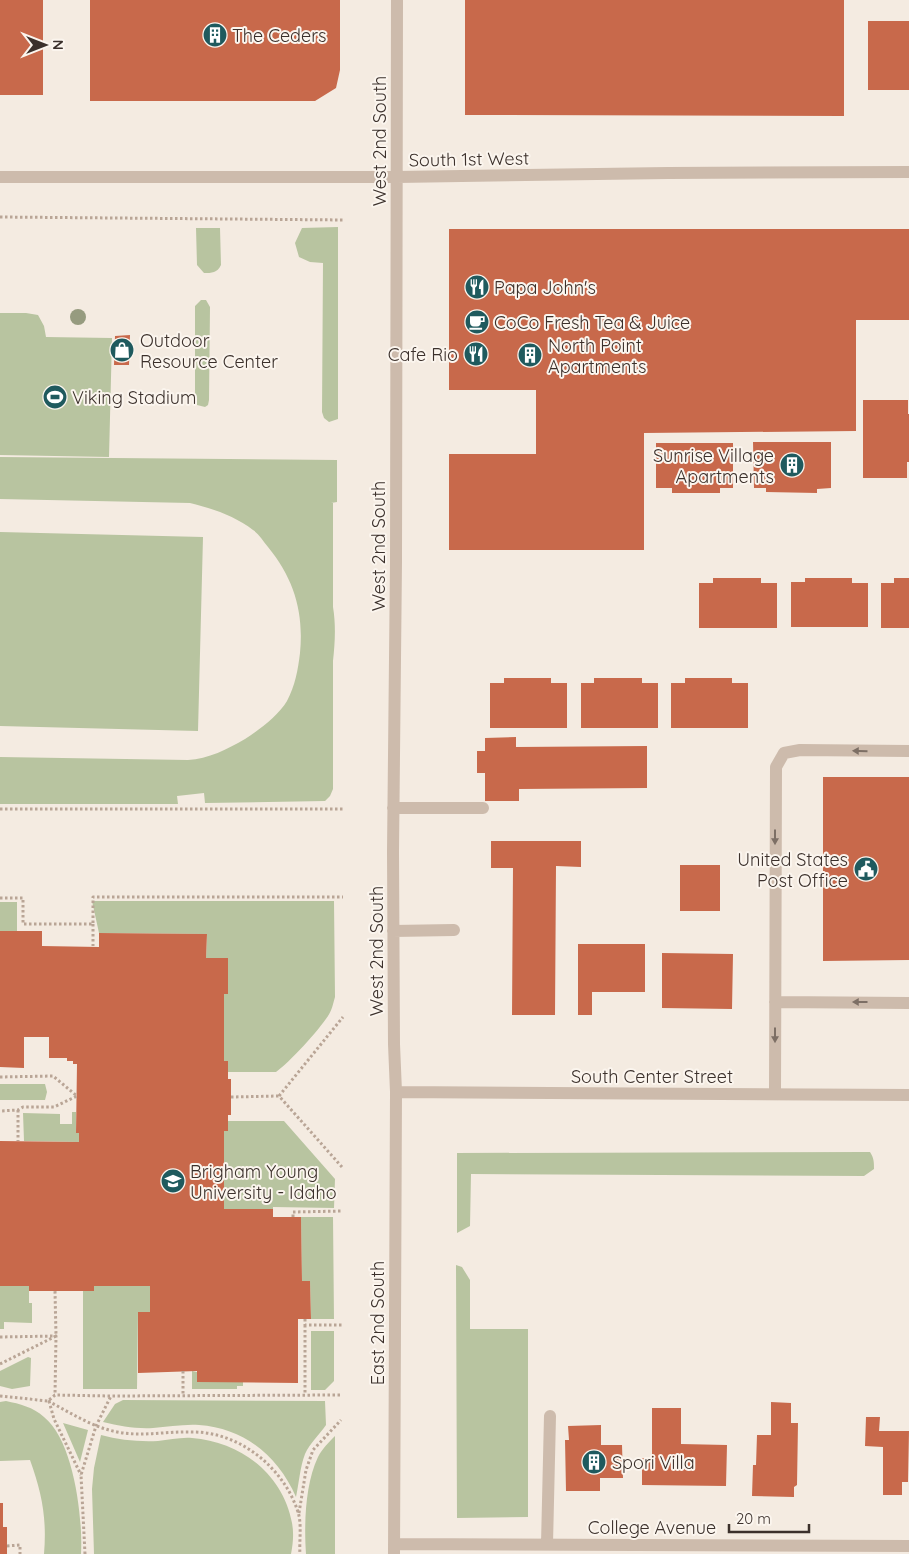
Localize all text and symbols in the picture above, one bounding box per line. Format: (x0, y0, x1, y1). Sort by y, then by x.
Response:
north arrow (20, 20, 70, 70)
building icon: The Ceders (202, 22, 228, 48)
place label: The Ceders (232, 24, 327, 47)
text: N (49, 40, 67, 50)
street label: West 2nd South (368, 76, 391, 206)
street label: South 1st West (409, 146, 529, 172)
restaurant icon: Papa John's (464, 274, 490, 300)
place label: Papa John's (494, 276, 596, 299)
cafe icon: CoCo Fresh Tea & Juice (464, 309, 490, 335)
place label: CoCo Fresh Tea & Juice (494, 311, 690, 334)
place label: Outdoor Resource Center (140, 329, 278, 373)
place label: North Point Apartments (548, 334, 646, 378)
shop icon: Outdoor Resource Center (109, 337, 135, 363)
restaurant icon: Cafe Rio (463, 341, 489, 367)
building icon: North Point Apartments (517, 342, 543, 368)
place label: Cafe Rio (388, 343, 458, 366)
sports icon: Viking Stadium (42, 384, 68, 410)
place label: Viking Stadium (72, 386, 196, 409)
place label: Sunrise Village Apartments (653, 444, 774, 488)
building icon: Sunrise Village Apartments (779, 452, 805, 478)
street label: West 2nd South (367, 481, 390, 611)
one-way arrow (852, 746, 868, 754)
one-way arrow (771, 829, 779, 845)
place label: United States Post Office (737, 848, 848, 892)
public building icon: United States Post Office (853, 856, 879, 882)
street label: West 2nd South (365, 886, 388, 1016)
one-way arrow (852, 998, 868, 1006)
one-way arrow (771, 1027, 779, 1043)
street label: South Center Street (571, 1065, 733, 1088)
place label: Brigham Young University - Idaho (190, 1160, 337, 1204)
school or university icon: Brigham Young University - Idaho (160, 1168, 186, 1194)
street label: East 2nd South (366, 1261, 389, 1385)
building icon: Spori Villa (581, 1449, 607, 1475)
place label: Spori Villa (612, 1451, 695, 1474)
scale bar (729, 1502, 809, 1534)
text: 20 m (736, 1509, 771, 1528)
street label: College Avenue (588, 1516, 716, 1539)

